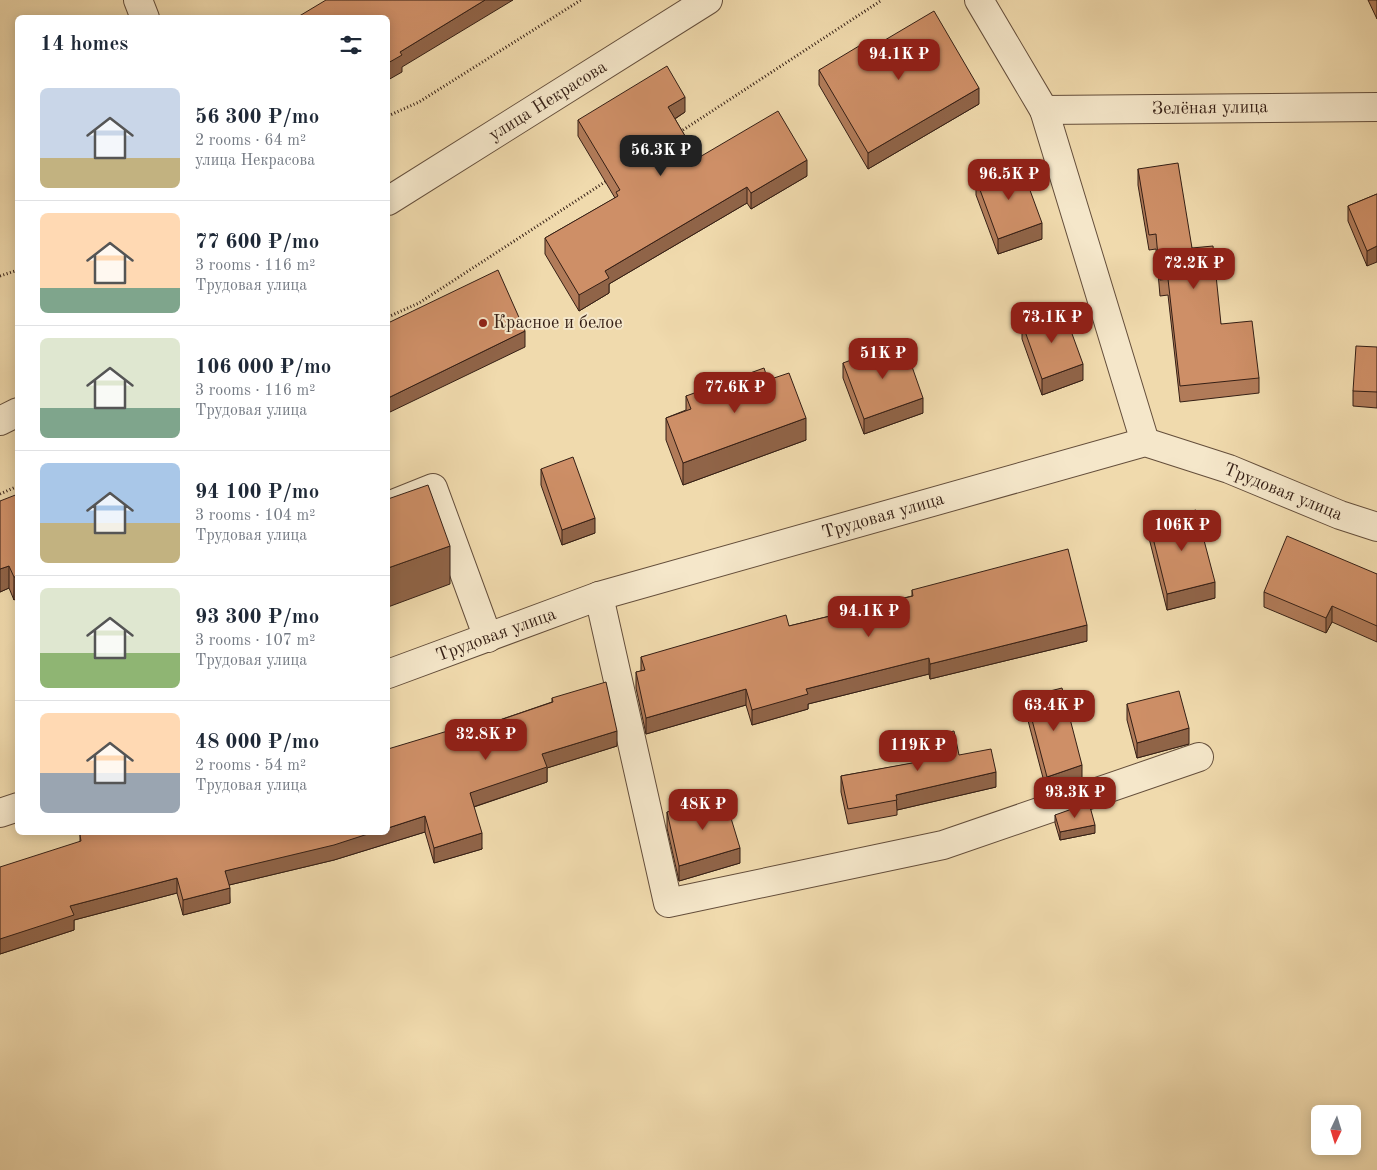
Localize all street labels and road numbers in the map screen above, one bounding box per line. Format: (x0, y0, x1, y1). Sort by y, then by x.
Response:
street label: улица Некрасова (486, 58, 610, 144)
street label: Зелёная улица (1152, 98, 1268, 118)
street label: Трудовая улица (1221, 460, 1345, 524)
street label: Трудовая улица (820, 490, 946, 542)
street label: Трудовая улица (434, 605, 558, 665)

